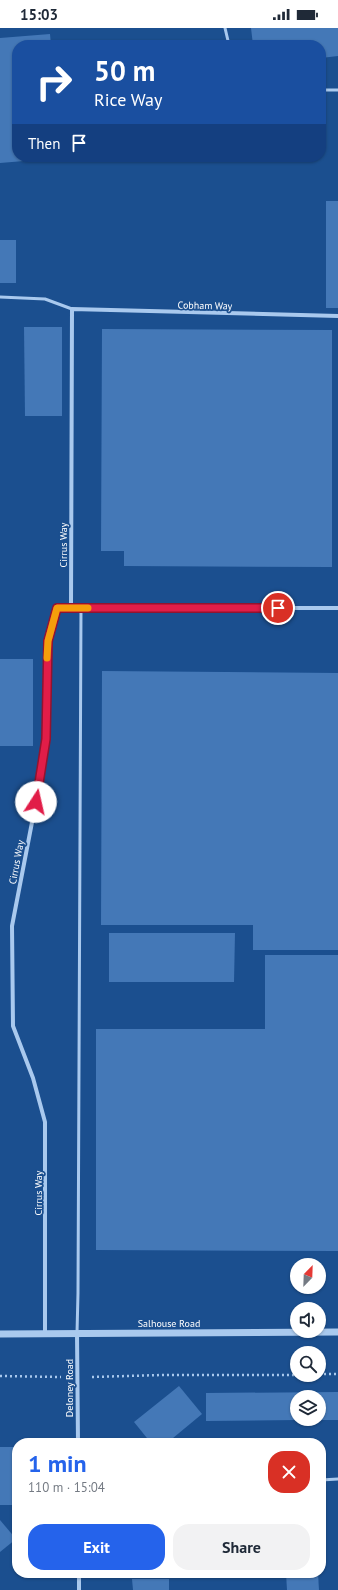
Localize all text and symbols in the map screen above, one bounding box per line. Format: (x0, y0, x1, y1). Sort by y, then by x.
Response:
text: 15:03 (20, 5, 58, 24)
text: 50 m (94, 52, 155, 89)
icon: right (28, 56, 80, 108)
text: Rice Way (94, 88, 162, 111)
icon: arrive (68, 132, 90, 154)
text: Then (28, 134, 60, 153)
street label: Cobham Way (178, 299, 233, 312)
street label: Cirrus Way (57, 522, 70, 567)
pin (261, 591, 295, 625)
icon: arrive (267, 597, 289, 619)
position arrow (15, 781, 57, 823)
street label: Cirrus Way (6, 839, 27, 885)
street label: Cirrus Way (32, 1170, 45, 1215)
north arrow (290, 1258, 326, 1294)
map controls (290, 1258, 326, 1426)
button: sound (290, 1302, 326, 1338)
street label: Salhouse Road (138, 1317, 200, 1330)
button: search (290, 1346, 326, 1382)
street label: Deloney Road (63, 1359, 76, 1417)
button: layers (290, 1390, 326, 1426)
text: 1 min (28, 1448, 87, 1479)
button: close (268, 1451, 310, 1493)
text: 110 m · 15:04 (28, 1479, 105, 1496)
button: Exit (28, 1524, 165, 1570)
button: Share (173, 1524, 310, 1570)

